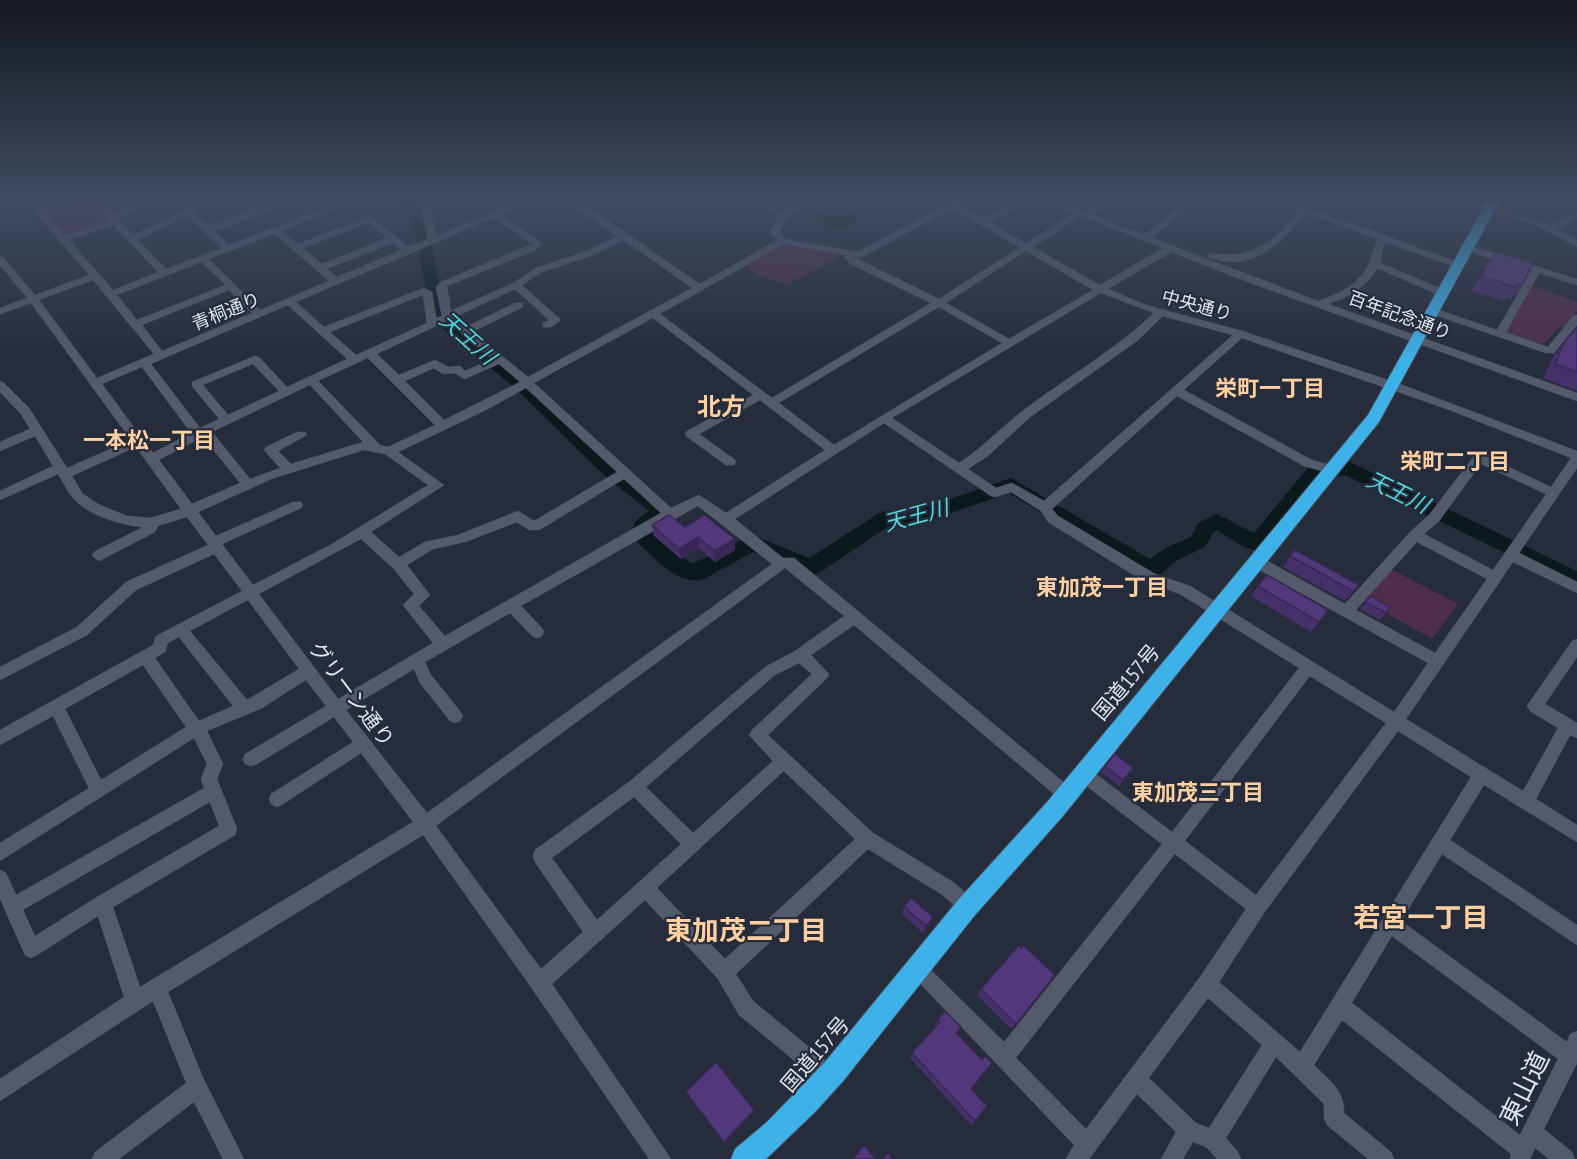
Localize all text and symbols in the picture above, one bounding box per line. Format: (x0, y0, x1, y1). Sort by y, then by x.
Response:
street label: 中央通り (1159, 285, 1235, 325)
street label: 百年記念通り (1345, 286, 1455, 344)
street label: 青桐通り (188, 287, 264, 335)
water label: 天王川 (434, 306, 503, 372)
district label: 栄町一丁目 (1215, 374, 1325, 402)
district label: 北方 (697, 391, 745, 422)
district label: 一本松一丁目 (83, 426, 215, 454)
district label: 栄町二丁目 (1400, 447, 1510, 475)
water label: 天王川 (1362, 465, 1436, 520)
water label: 天王川 (880, 492, 953, 537)
district label: 東加茂一丁目 (1036, 573, 1168, 601)
street label: グリーン通り (304, 636, 400, 752)
street label: 国道157号 (1086, 638, 1166, 726)
district label: 東加茂三丁目 (1132, 778, 1264, 806)
district label: 若宮一丁目 (1354, 900, 1489, 934)
district label: 東加茂二丁目 (665, 913, 827, 947)
street label: 国道157号 (775, 1011, 855, 1097)
street label: 東山道 (1492, 1046, 1556, 1130)

